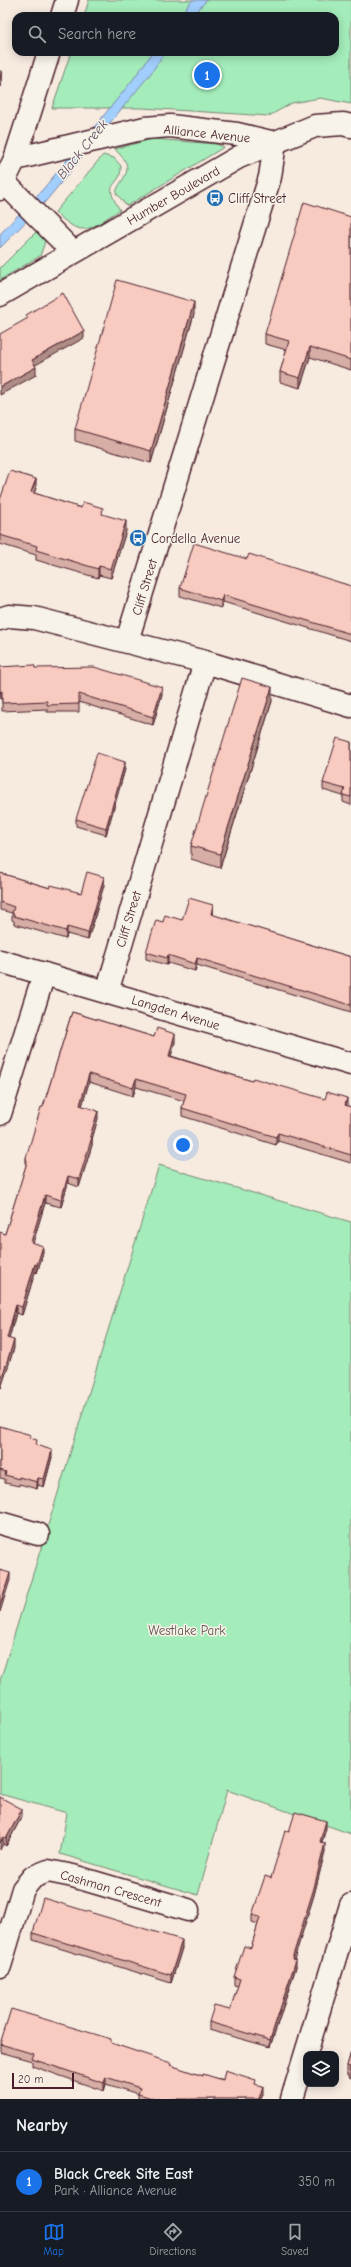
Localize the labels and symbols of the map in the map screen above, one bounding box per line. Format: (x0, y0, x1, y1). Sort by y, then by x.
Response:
pin: 1 (194, 60, 220, 90)
water label: Black Creek (53, 116, 112, 183)
street label: Alliance Avenue (163, 122, 251, 146)
street label: Humber Boulevard (124, 163, 222, 228)
bus stop icon: Cliff Street (205, 188, 225, 208)
place label: Cliff Street (228, 191, 287, 206)
bus stop icon: Cordella Avenue (128, 528, 148, 548)
place label: Cordella Avenue (151, 531, 241, 546)
street label: Cliff Street (129, 556, 160, 617)
street label: Cliff Street (113, 888, 144, 949)
street label: Langden Avenue (130, 992, 222, 1033)
your location (173, 1135, 193, 1155)
park label: Westlake Park (148, 1623, 226, 1638)
street label: Cashman Crescent (59, 1867, 164, 1910)
scale bar (12, 2071, 74, 2090)

